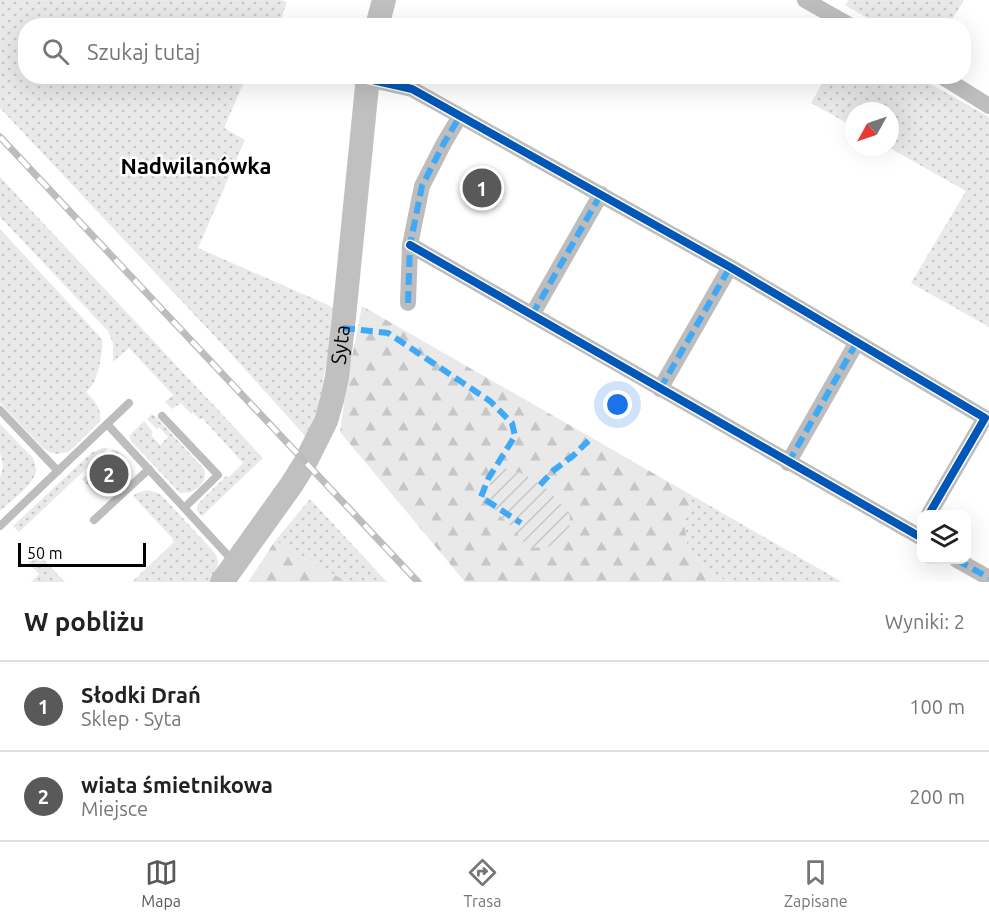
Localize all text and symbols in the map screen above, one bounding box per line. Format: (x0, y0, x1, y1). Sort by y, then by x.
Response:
search box (18, 18, 971, 84)
icon: search (39, 35, 72, 68)
text: Szukaj tutaj (87, 39, 200, 64)
north arrow (845, 102, 899, 156)
district label: Nadwilanówka (121, 153, 271, 178)
pin: 1 (462, 166, 502, 210)
street label: Syta (326, 323, 354, 366)
your location (603, 390, 632, 419)
pin: 2 (90, 452, 128, 496)
map controls (917, 510, 971, 564)
button: layers (917, 510, 971, 564)
scale bar (18, 540, 146, 568)
text: 50 m (27, 544, 63, 562)
text: W pobliżu (24, 607, 145, 636)
text: Wyniki: 2 (885, 610, 965, 633)
text: Słodki Drań (81, 682, 201, 707)
text: 1 (38, 695, 49, 718)
text: 100 m (909, 695, 965, 718)
text: Sklep · Syta (81, 707, 182, 730)
text: wiata śmietnikowa (81, 772, 273, 797)
text: 2 (38, 785, 49, 808)
text: 200 m (909, 785, 965, 808)
text: Miejsce (81, 797, 148, 820)
tab: Mapa (141, 856, 181, 910)
tab: Trasa (464, 856, 501, 910)
tab: Zapisane (784, 856, 848, 910)

